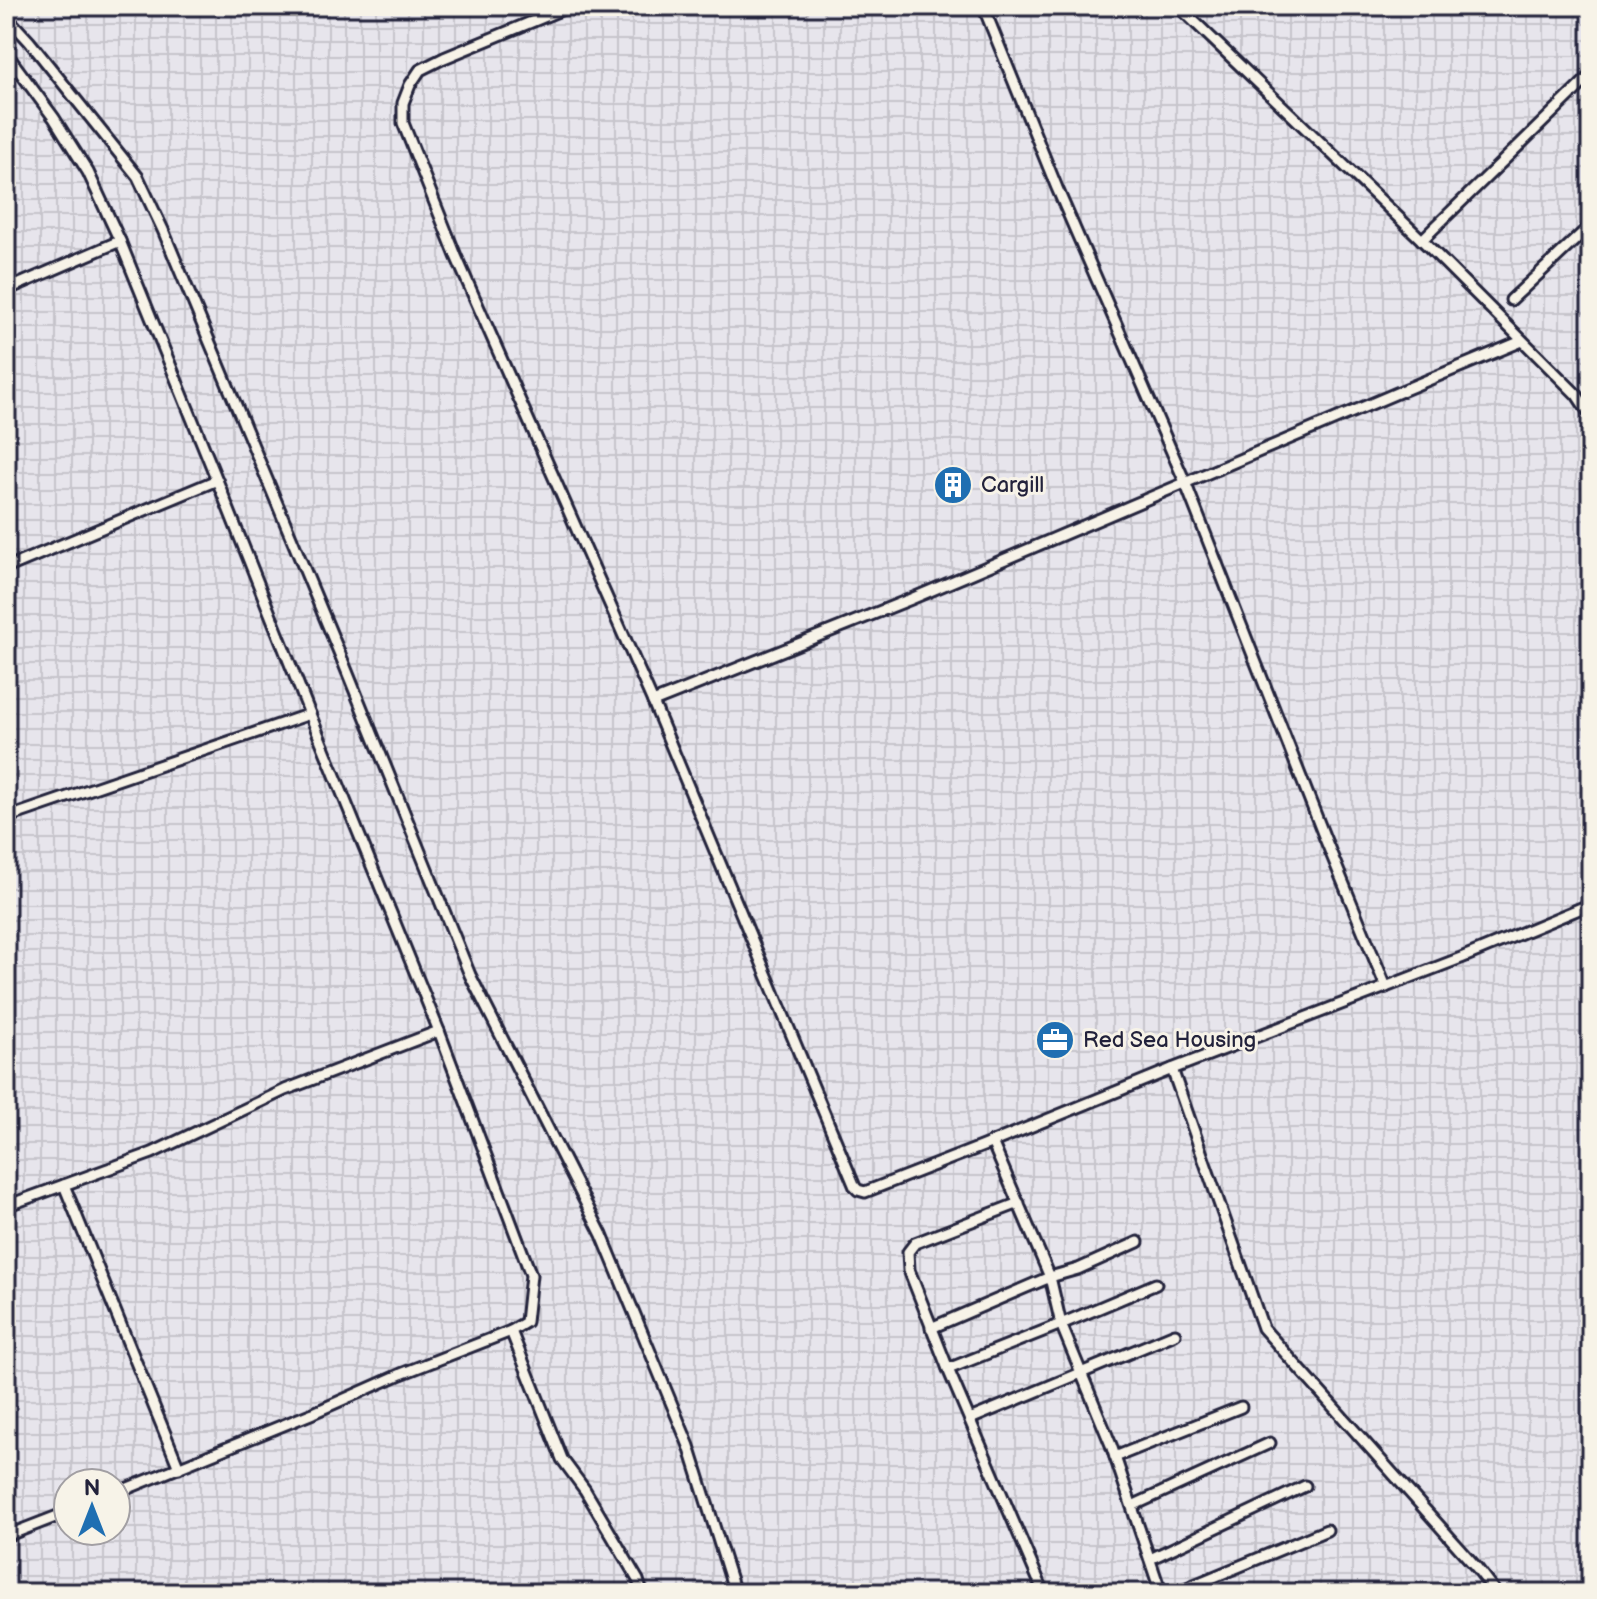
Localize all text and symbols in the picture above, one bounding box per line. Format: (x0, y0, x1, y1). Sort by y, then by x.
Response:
building icon: Cargill (932, 464, 974, 506)
place label: Cargill (981, 472, 1044, 499)
office icon: Red Sea Housing (1034, 1019, 1076, 1061)
place label: Red Sea Housing (1083, 1027, 1256, 1054)
north arrow (52, 1467, 132, 1547)
text: N (84, 1475, 100, 1502)

